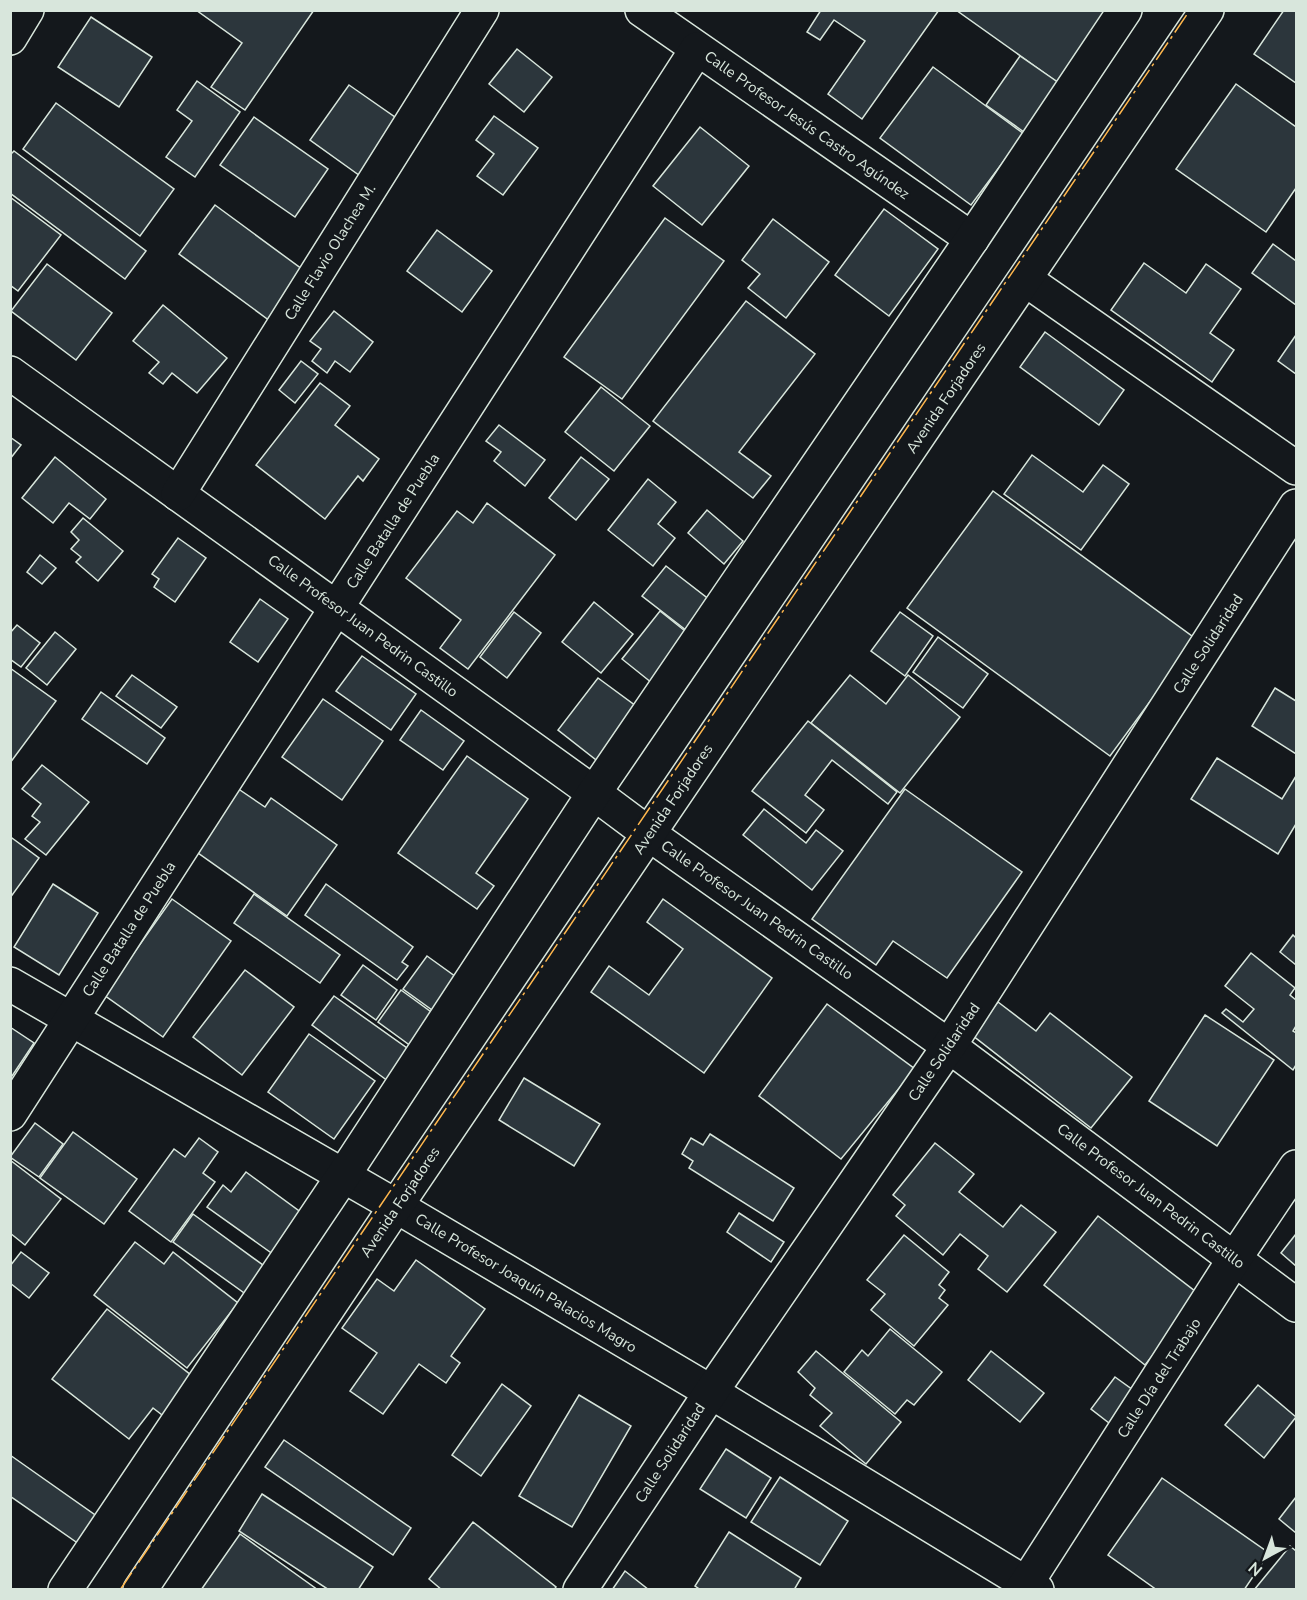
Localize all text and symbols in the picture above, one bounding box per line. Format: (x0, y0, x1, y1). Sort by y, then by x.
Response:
street label: Calle Profesor Jesús Castro Agúndez (700, 46, 914, 204)
street label: Calle Flavio Olachea M. (280, 180, 380, 324)
street label: Avenida Forjadores (902, 339, 990, 457)
street label: Calle Batalla de Puebla (342, 449, 444, 593)
street label: Calle Profesor Juan Pedrin Castillo (264, 550, 462, 702)
street label: Calle Solidaridad (1168, 590, 1248, 698)
street label: Avenida Forjadores (629, 740, 717, 858)
street label: Calle Profesor Juan Pedrin Castillo (657, 836, 857, 984)
street label: Calle Batalla de Puebla (78, 857, 180, 1001)
street label: Calle Solidaridad (904, 999, 984, 1105)
street label: Calle Profesor Juan Pedrin Castillo (1053, 1119, 1249, 1273)
street label: Avenida Forjadores (356, 1143, 444, 1261)
street label: Calle Profesor Joaquín Palacios Magro (411, 1209, 641, 1357)
street label: Calle Día del Trabajo (1113, 1314, 1205, 1442)
street label: Calle Solidaridad (630, 1399, 710, 1507)
north arrow (1235, 1528, 1295, 1588)
text: N (1244, 1556, 1268, 1581)

